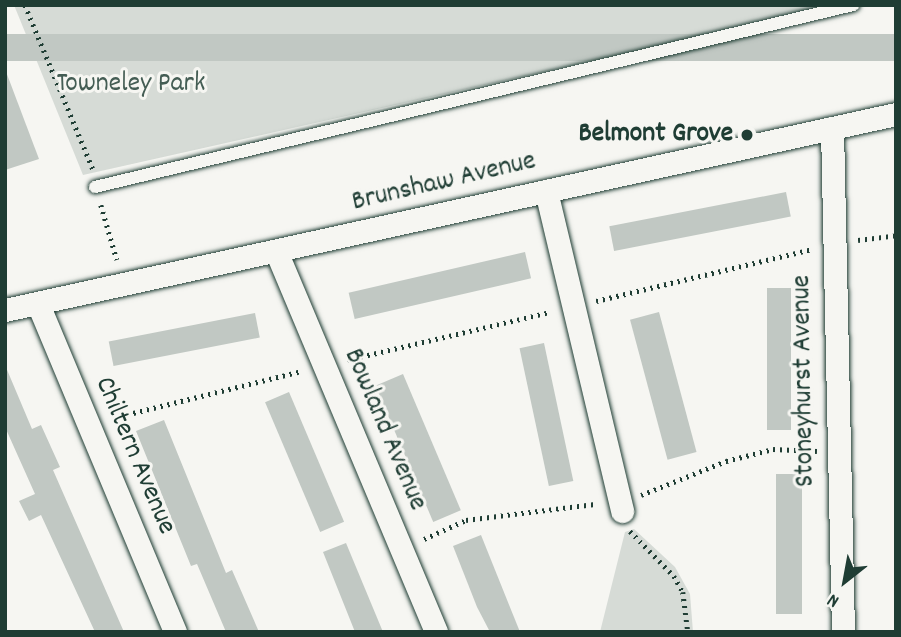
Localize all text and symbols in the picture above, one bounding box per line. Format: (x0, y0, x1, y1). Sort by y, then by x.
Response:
park label: Towneley Park (57, 68, 205, 102)
place label: Belmont Grove (578, 118, 733, 152)
marker: Belmont Grove (739, 127, 755, 143)
street label: Brunshaw Avenue (349, 146, 539, 220)
street label: Stoneyhurst Avenue (786, 275, 824, 487)
street label: Bowland Avenue (335, 344, 433, 516)
street label: Chiltern Avenue (86, 372, 182, 540)
north arrow (810, 546, 880, 616)
text: N (823, 585, 845, 613)

